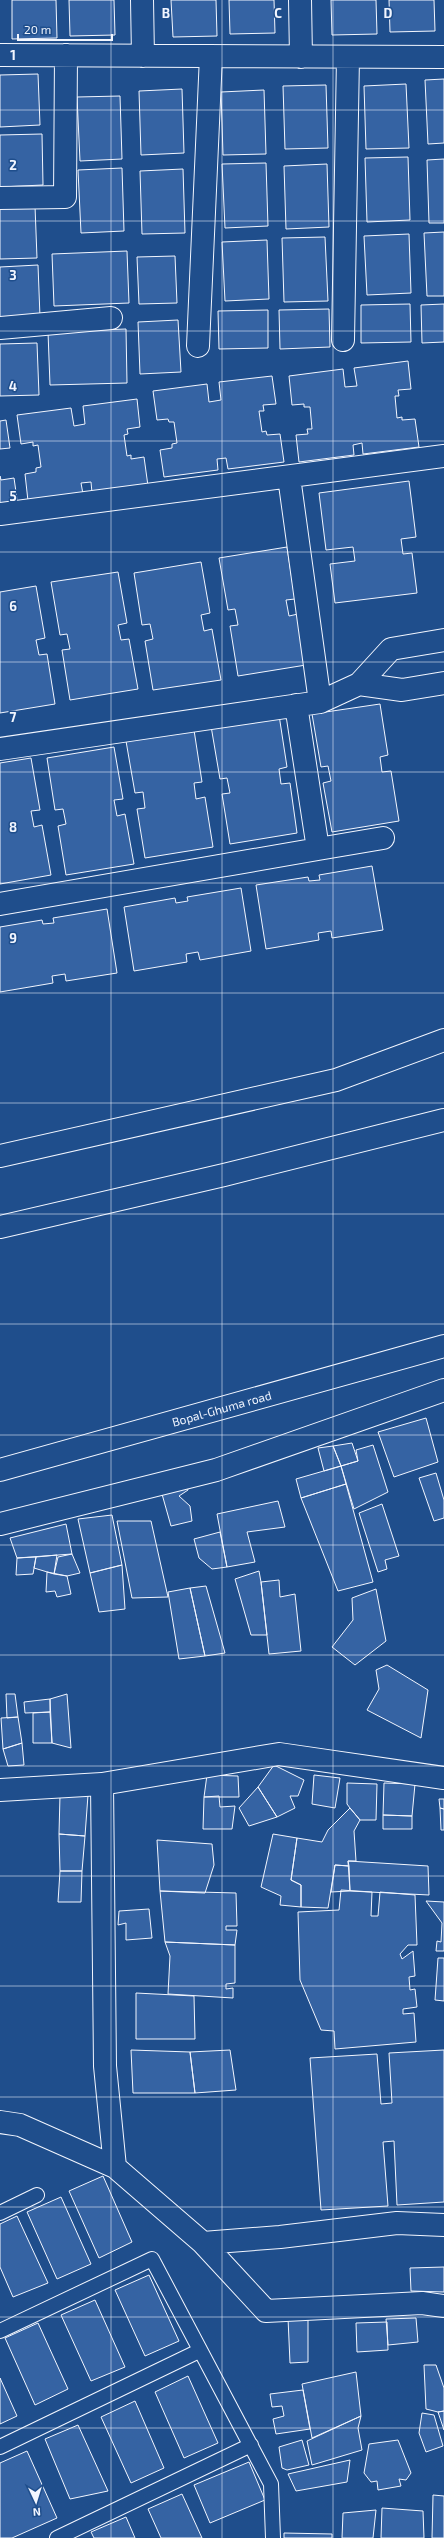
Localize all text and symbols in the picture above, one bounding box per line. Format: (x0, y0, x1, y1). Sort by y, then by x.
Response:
text: B (162, 5, 170, 21)
text: C (274, 5, 282, 21)
text: D (384, 5, 393, 21)
scale bar (18, 16, 112, 42)
text: 20 m (24, 22, 51, 36)
text: 1 (10, 47, 16, 63)
text: 2 (9, 157, 17, 173)
text: 3 (9, 267, 17, 283)
text: 4 (9, 378, 17, 394)
text: 5 (9, 488, 17, 504)
text: 6 (9, 598, 17, 614)
text: 7 (10, 709, 17, 725)
text: 8 (9, 819, 17, 835)
text: 9 (9, 930, 17, 946)
street label: Bopal-Ghuma road (170, 1388, 273, 1429)
north arrow (16, 2482, 56, 2522)
text: N (32, 2506, 41, 2519)

